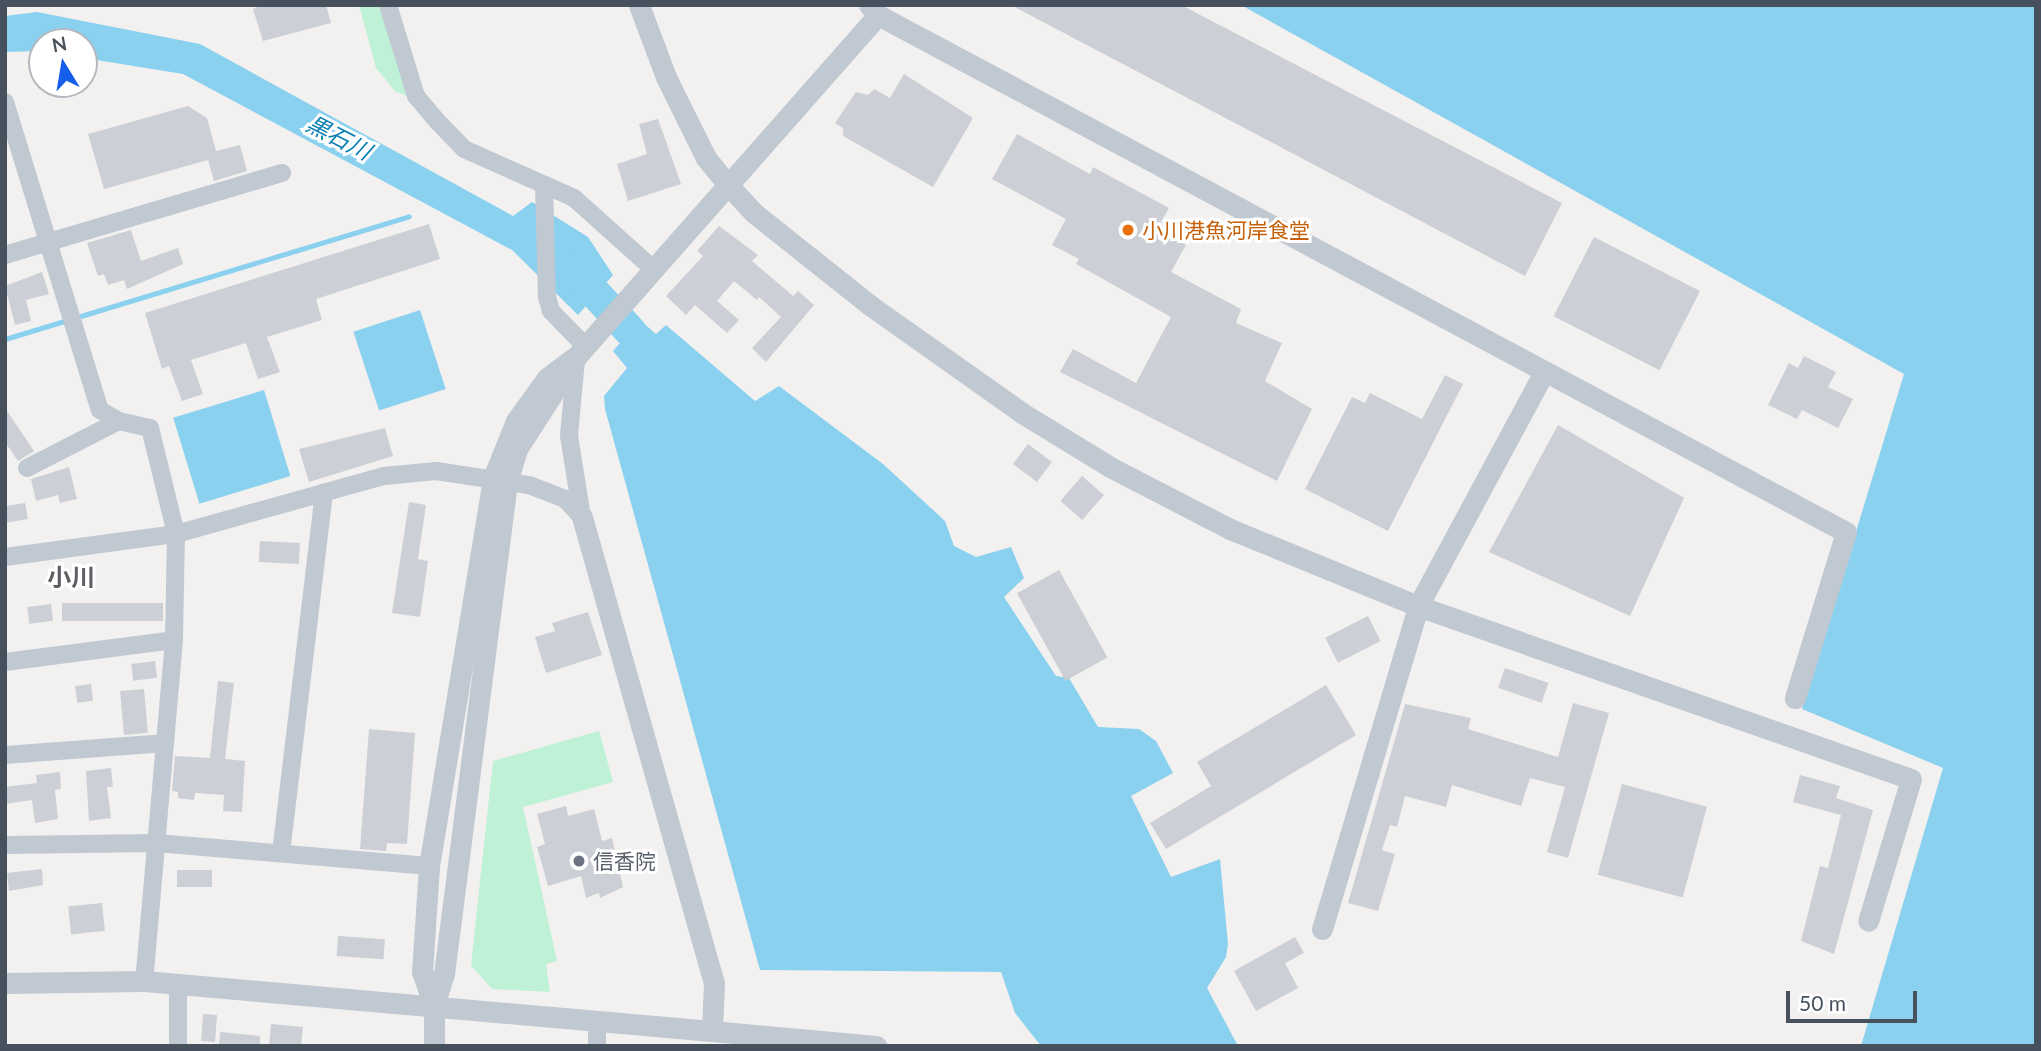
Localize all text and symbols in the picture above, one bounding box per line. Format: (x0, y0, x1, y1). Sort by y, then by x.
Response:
north arrow (28, 28, 98, 98)
text: N (50, 31, 69, 57)
water label: 黒石川 (302, 109, 376, 165)
place label: 小川港魚河岸食堂 (1142, 217, 1310, 243)
marker: 小川港魚河岸食堂 (1120, 222, 1136, 238)
district label: 小川 (47, 563, 95, 591)
place label: 信香院 (593, 848, 656, 874)
marker: 信香院 (571, 853, 587, 869)
scale bar (1789, 978, 1920, 1022)
text: 50 m (1799, 990, 1846, 1015)

